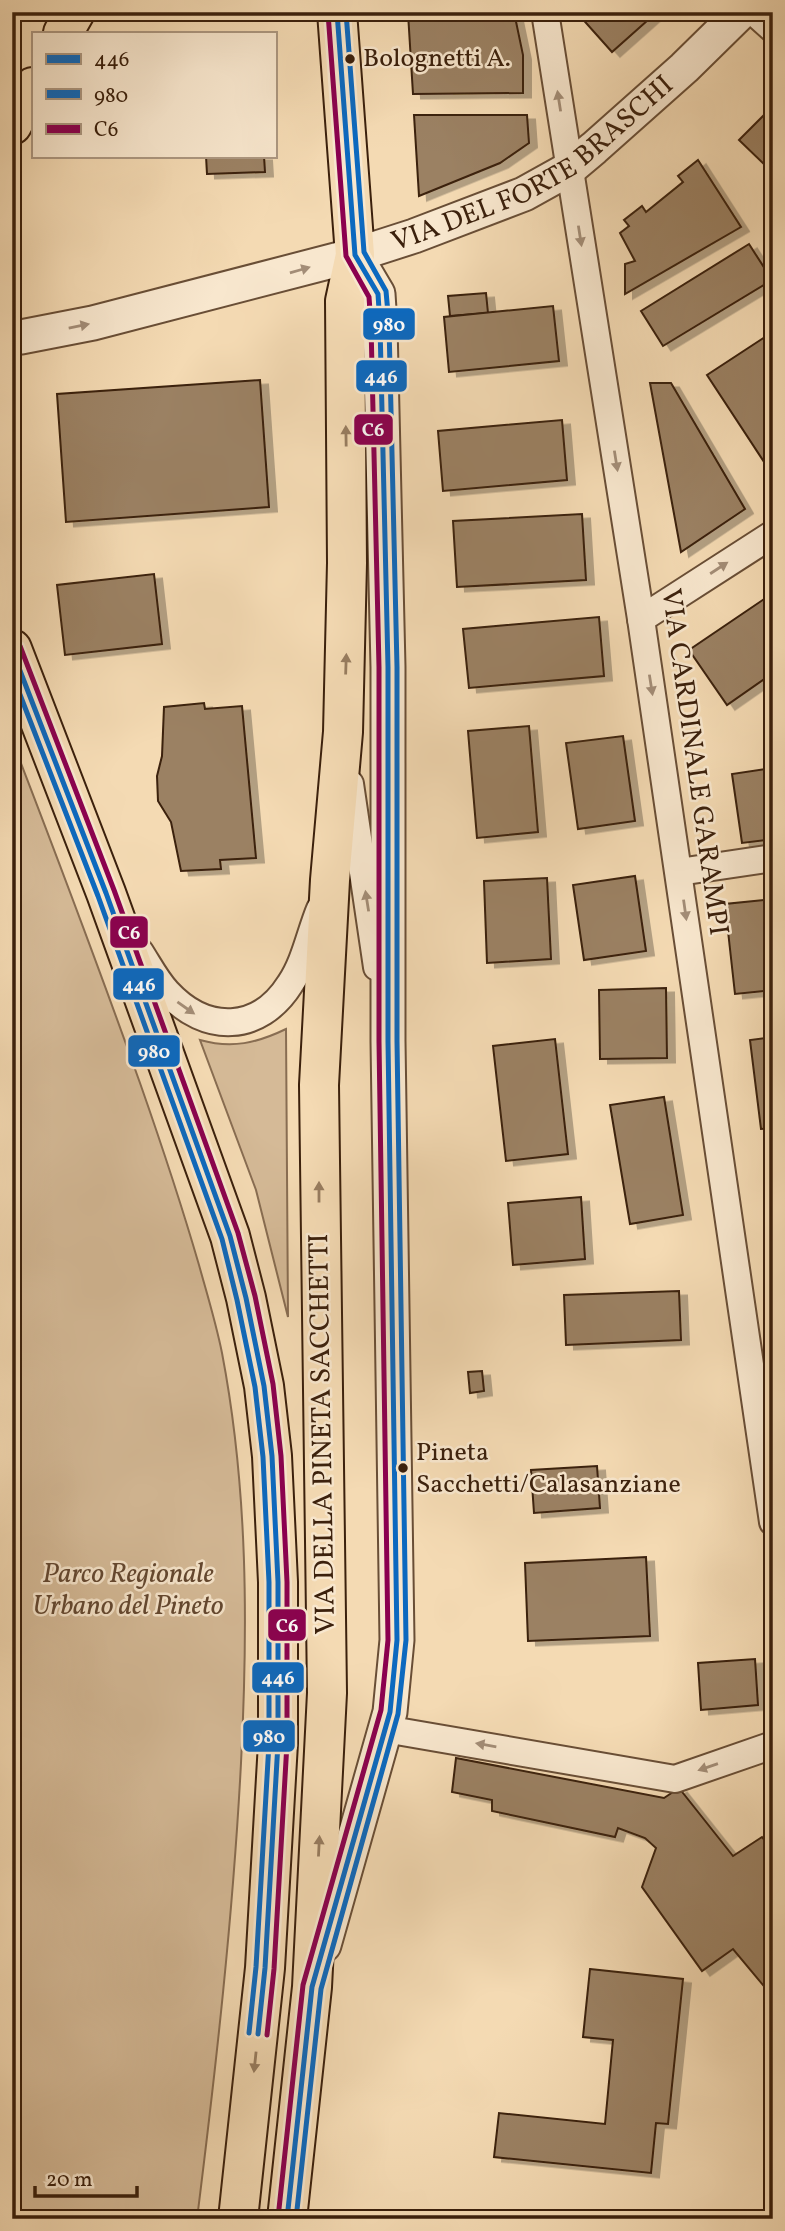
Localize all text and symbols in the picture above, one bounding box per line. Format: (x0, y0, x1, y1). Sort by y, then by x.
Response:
legend (32, 32, 276, 158)
place label: Bolognetti A. (363, 41, 511, 77)
text: 446 (94, 46, 130, 75)
marker: Bolognetti A. (343, 52, 357, 66)
street label: VIA DEL FORTE BRASCHI (386, 66, 682, 262)
text: 980 (94, 82, 128, 111)
one-way arrow (553, 90, 564, 112)
text: C6 (94, 116, 118, 145)
one-way arrow (575, 225, 586, 247)
one-way arrow (289, 264, 311, 275)
line badge: 980 (362, 307, 416, 341)
text: 980 (373, 313, 406, 339)
one-way arrow (68, 320, 90, 331)
line badge: 446 (355, 359, 408, 393)
text: 446 (364, 365, 398, 391)
line badge: C6 (353, 413, 394, 446)
text: C6 (362, 418, 384, 444)
one-way arrow (340, 425, 352, 447)
one-way arrow (611, 450, 622, 472)
one-way arrow (710, 562, 729, 575)
street label: VIA CARDINALE GARAMPI (650, 586, 738, 938)
one-way arrow (340, 652, 351, 674)
one-way arrow (646, 674, 657, 696)
one-way arrow (361, 890, 372, 912)
one-way arrow (679, 899, 690, 921)
line badge: C6 (109, 915, 149, 949)
text: C6 (118, 921, 140, 947)
line badge: 446 (112, 967, 165, 1001)
text: 446 (122, 973, 156, 999)
one-way arrow (177, 1001, 196, 1014)
line badge: 980 (127, 1034, 181, 1068)
text: 980 (138, 1040, 171, 1066)
one-way arrow (313, 1181, 325, 1203)
street label: VIA DELLA PINETA SACCHETTI (300, 1233, 346, 1635)
place label: Pineta Sacchetti/Calasanziane (416, 1435, 681, 1503)
marker: Pineta Sacchetti/Calasanziane (396, 1461, 410, 1475)
park label: Parco Regionale Urbano del Pineto (32, 1555, 224, 1626)
line badge: C6 (267, 1608, 307, 1642)
text: C6 (276, 1614, 298, 1640)
line badge: 446 (251, 1661, 305, 1694)
text: 446 (261, 1666, 295, 1692)
line badge: 980 (242, 1719, 296, 1753)
text: 980 (253, 1725, 286, 1751)
one-way arrow (475, 1739, 497, 1750)
one-way arrow (698, 1762, 719, 1773)
one-way arrow (314, 1834, 325, 1856)
one-way arrow (249, 2051, 260, 2073)
scale bar (35, 2154, 136, 2198)
text: 20 m (46, 2166, 92, 2195)

